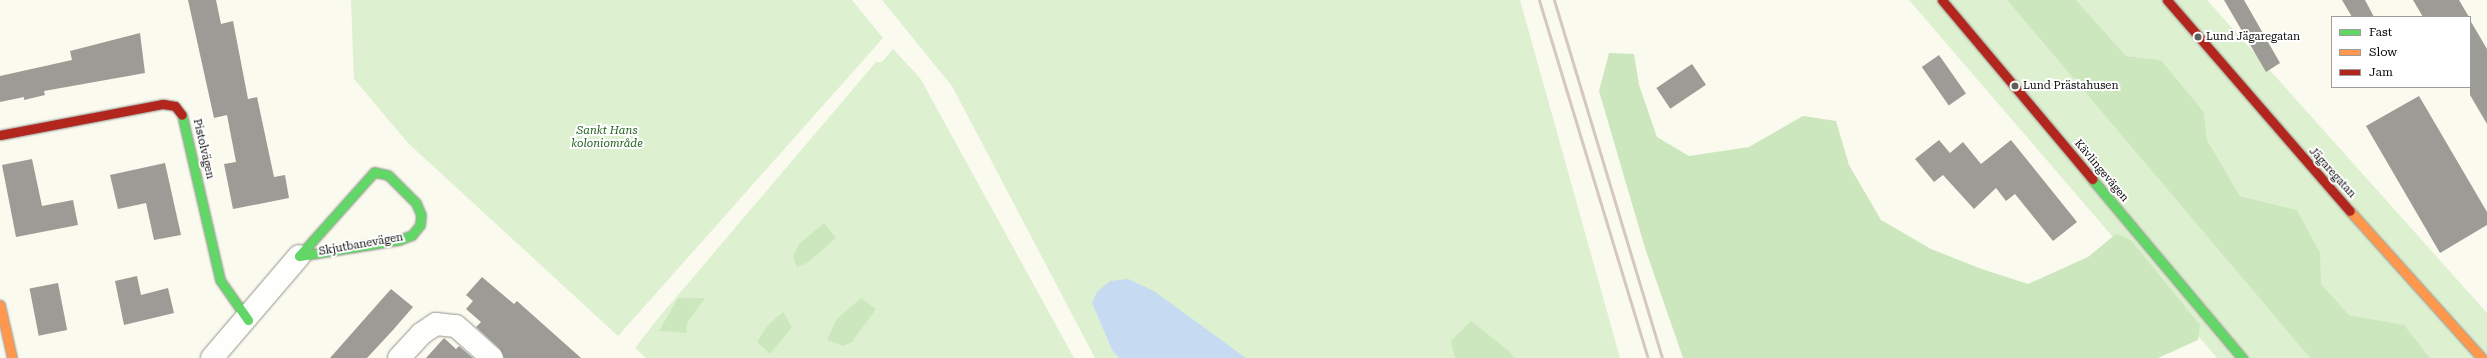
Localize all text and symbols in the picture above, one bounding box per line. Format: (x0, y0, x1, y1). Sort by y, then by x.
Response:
legend (2331, 16, 2471, 88)
text: Fast (2369, 25, 2392, 39)
place label: Lund Jägaregatan (2206, 30, 2300, 44)
marker: Lund Jägaregatan (2193, 32, 2203, 42)
text: Slow (2369, 45, 2397, 59)
text: Jam (2369, 65, 2393, 79)
place label: Lund Prästahusen (2023, 79, 2118, 93)
marker: Lund Prästahusen (2010, 81, 2020, 91)
street label: Pistolvägen (190, 118, 216, 180)
park label: Sankt Hans koloniområde (571, 125, 643, 151)
street label: Kävlingevägen (2071, 137, 2131, 205)
street label: Jägaregatan (2306, 145, 2358, 201)
street label: Skjutbanevägen (318, 231, 404, 259)

